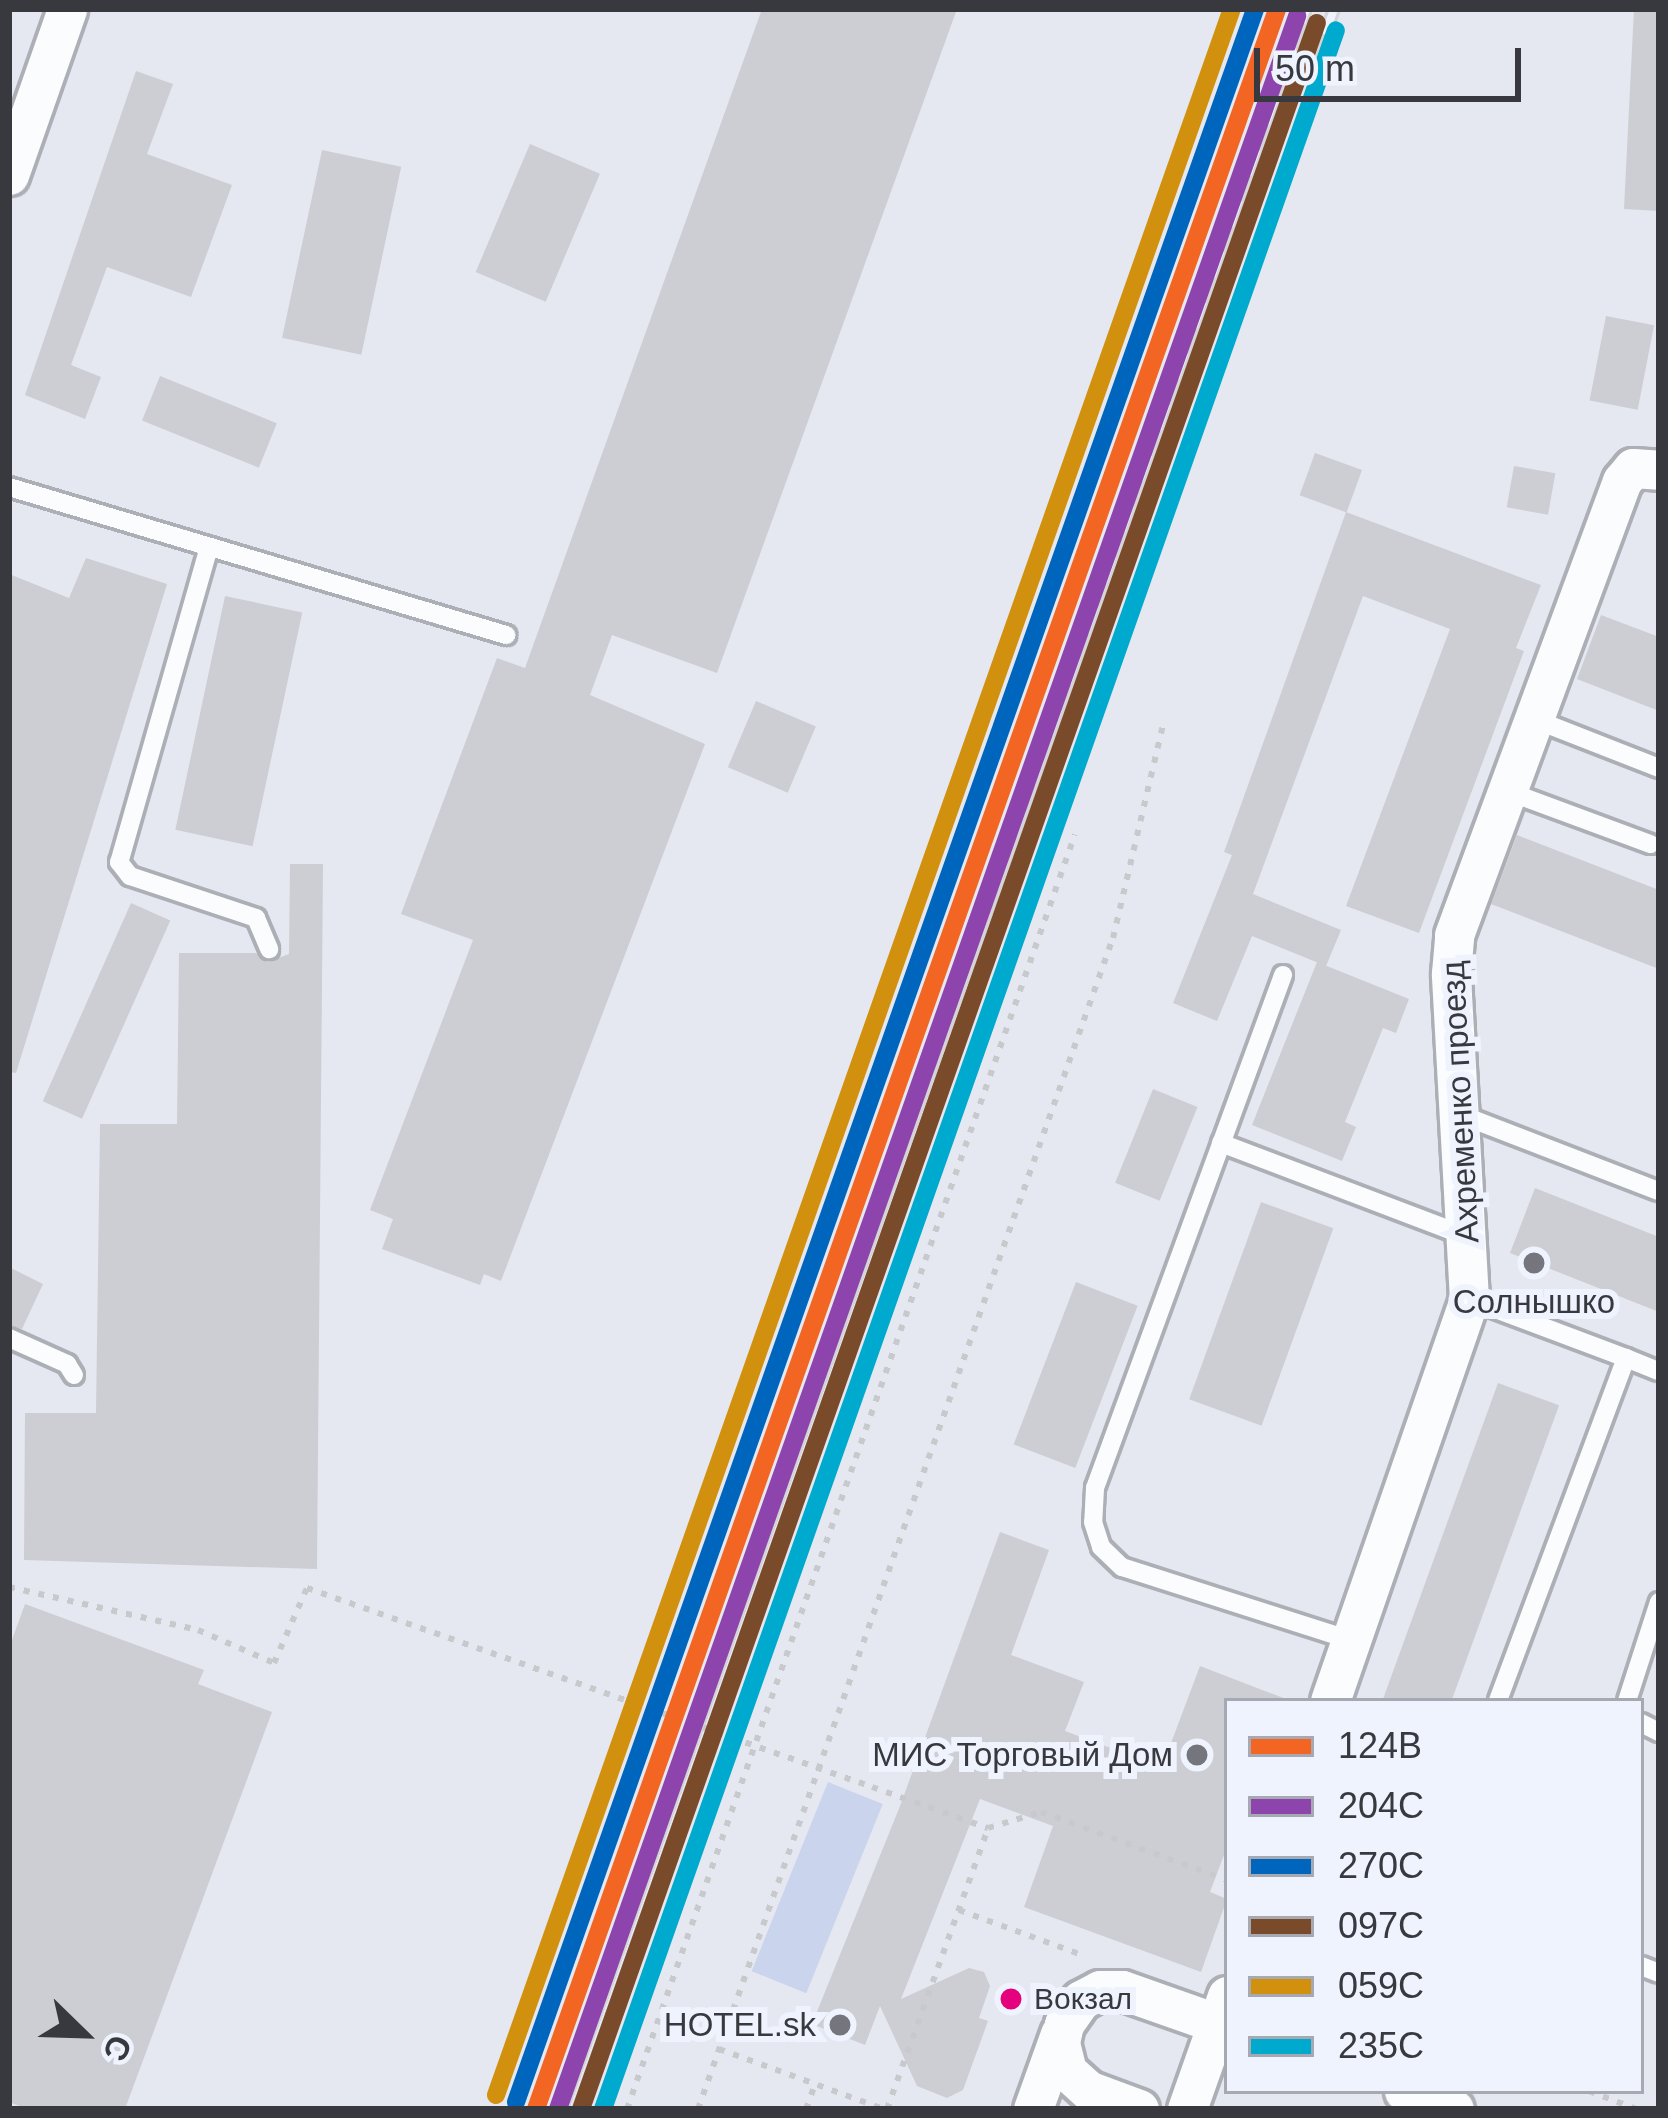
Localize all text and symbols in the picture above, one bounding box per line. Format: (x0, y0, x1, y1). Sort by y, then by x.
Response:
scale bar (1260, 24, 1527, 98)
text: 50 m (1275, 48, 1355, 89)
street label: Ахременко проезд (1433, 960, 1487, 1244)
marker: Солнышко (1521, 1250, 1547, 1276)
place label: Солнышко (1453, 1282, 1615, 1322)
legend (1224, 1698, 1644, 2094)
text: 124В (1338, 1725, 1422, 1766)
place label: МИС Торговый Дом (872, 1735, 1173, 1775)
marker: МИС Торговый Дом (1184, 1742, 1210, 1768)
text: 204С (1338, 1785, 1424, 1826)
text: 270С (1338, 1845, 1424, 1886)
text: 097С (1338, 1905, 1424, 1946)
text: 059С (1338, 1965, 1424, 2006)
north arrow (24, 1974, 144, 2094)
place label: Вокзал (1034, 1981, 1132, 2017)
marker: Вокзал (1000, 1988, 1022, 2010)
place label: HOTEL.sk (664, 2005, 816, 2045)
marker: HOTEL.sk (827, 2012, 853, 2038)
text: 235С (1338, 2025, 1424, 2066)
text: С (96, 2030, 139, 2066)

